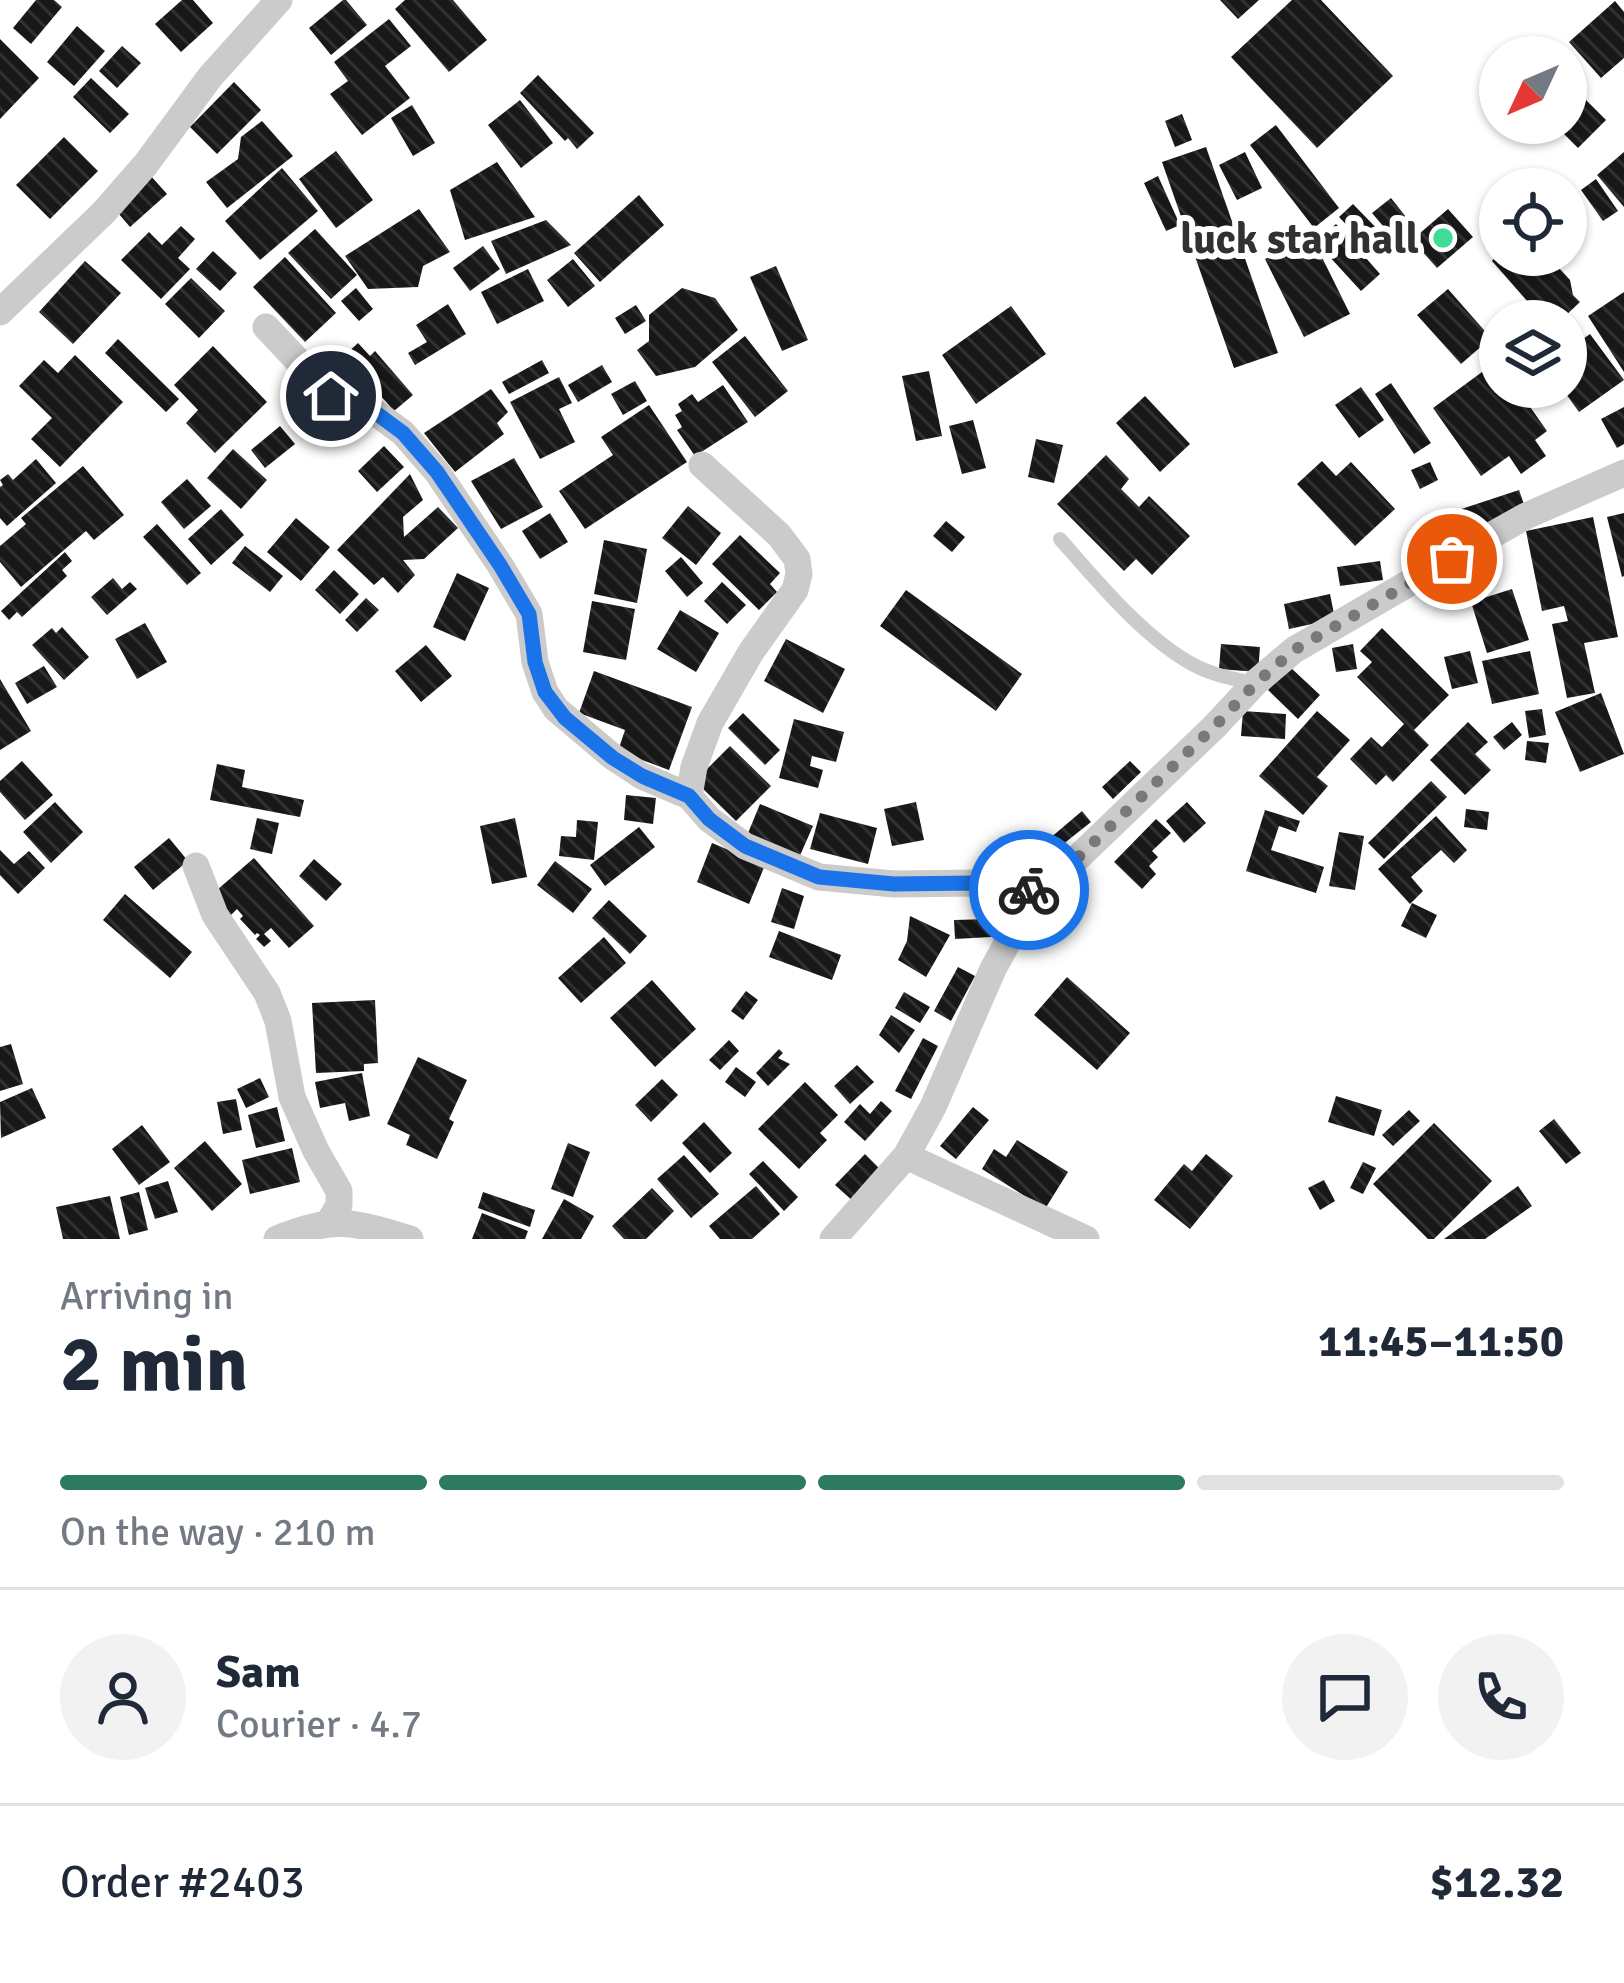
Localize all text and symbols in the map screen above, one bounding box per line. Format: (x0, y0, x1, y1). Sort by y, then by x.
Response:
north arrow (1479, 36, 1587, 144)
map controls (1479, 36, 1587, 408)
button: locate (1479, 168, 1587, 276)
place label: luck star hall (1180, 214, 1419, 265)
marker: luck star hall (1430, 225, 1456, 251)
button: layers (1479, 300, 1587, 408)
pin (280, 345, 382, 447)
icon: home (298, 363, 364, 429)
pin (1401, 508, 1503, 610)
icon: bag (1419, 526, 1485, 592)
courier (969, 830, 1089, 950)
icon: bike (996, 857, 1062, 923)
text: Arriving in (60, 1272, 234, 1320)
text: 11:45–11:50 (1318, 1314, 1564, 1369)
text: 2 min (60, 1317, 248, 1413)
text: On the way · 210 m (60, 1508, 376, 1556)
button: person (60, 1634, 186, 1760)
button: chat (1282, 1634, 1408, 1760)
button: phone (1438, 1634, 1564, 1760)
text: Sam (216, 1645, 301, 1700)
text: Courier · 4.7 (216, 1700, 422, 1748)
text: Order #2403 (60, 1855, 305, 1910)
text: $12.32 (1430, 1855, 1564, 1910)

